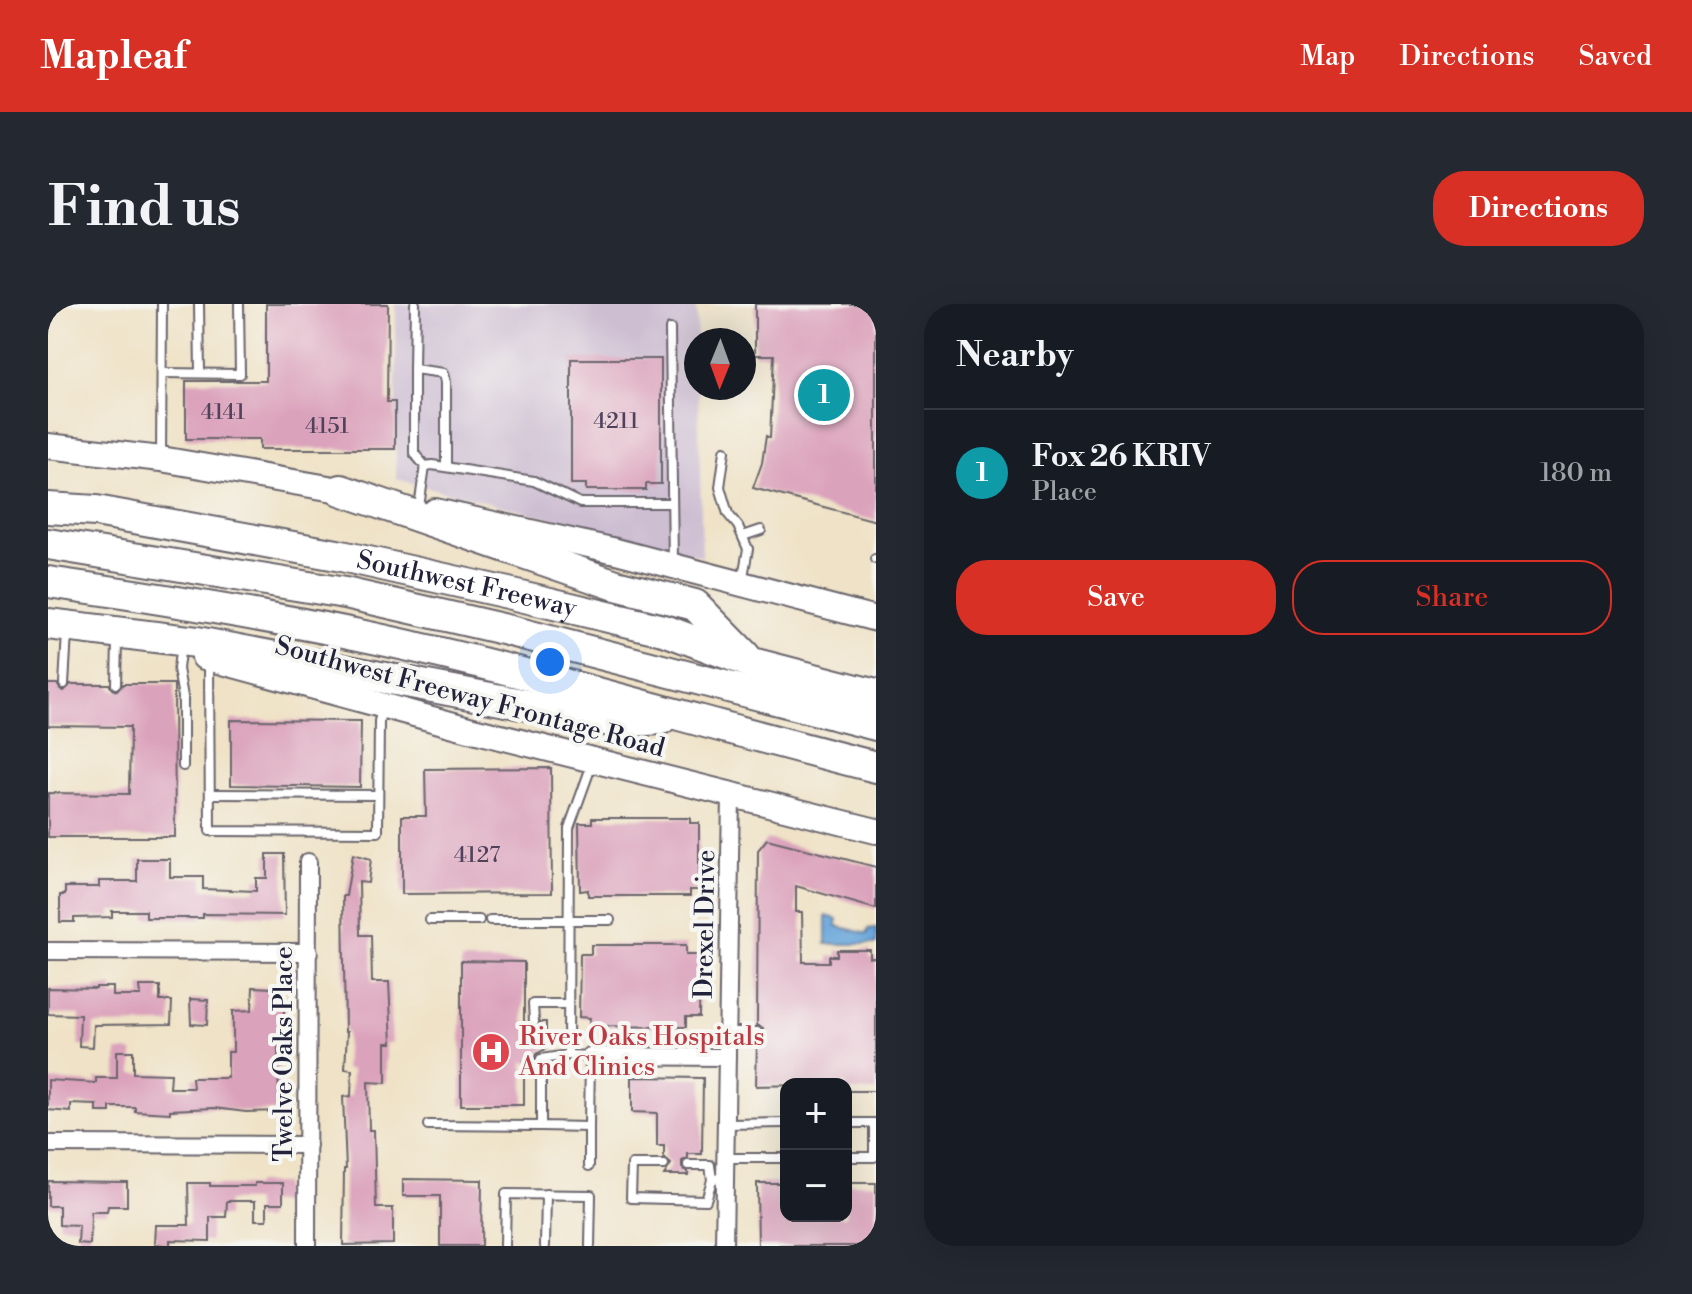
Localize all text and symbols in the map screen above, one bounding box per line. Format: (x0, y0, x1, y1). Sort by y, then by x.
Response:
text: Mapleaf (40, 33, 187, 80)
text: Map (1300, 39, 1355, 74)
text: Directions (1399, 39, 1534, 74)
text: Saved (1578, 39, 1652, 74)
button: Directions (1433, 171, 1644, 246)
text: Find us (48, 173, 241, 243)
north arrow (684, 328, 756, 400)
text: Nearby (956, 335, 1074, 377)
pin: 1 (798, 365, 850, 425)
house number: 4141 (201, 399, 246, 426)
house number: 4211 (593, 408, 639, 435)
house number: 4151 (305, 413, 350, 440)
text: Fox 26 KRIV (1032, 438, 1210, 476)
text: 1 (976, 457, 988, 489)
text: 180 m (1540, 457, 1612, 489)
text: Place (1032, 476, 1097, 508)
street label: Southwest Freeway (354, 544, 580, 625)
button: Save (956, 560, 1276, 635)
button: Share (1292, 560, 1612, 635)
street label: Southwest Freeway Frontage Road (272, 630, 668, 765)
your location (530, 642, 570, 682)
house number: 4127 (454, 842, 500, 869)
street label: Drexel Drive (688, 849, 722, 999)
street label: Twelve Oaks Place (268, 946, 300, 1162)
place label: River Oaks Hospitals And Clinics (518, 1021, 765, 1083)
hospital icon: River Oaks Hospitals And Clinics (470, 1031, 512, 1073)
map controls (780, 1078, 852, 1222)
button: + (780, 1078, 852, 1150)
button: − (780, 1150, 852, 1222)

